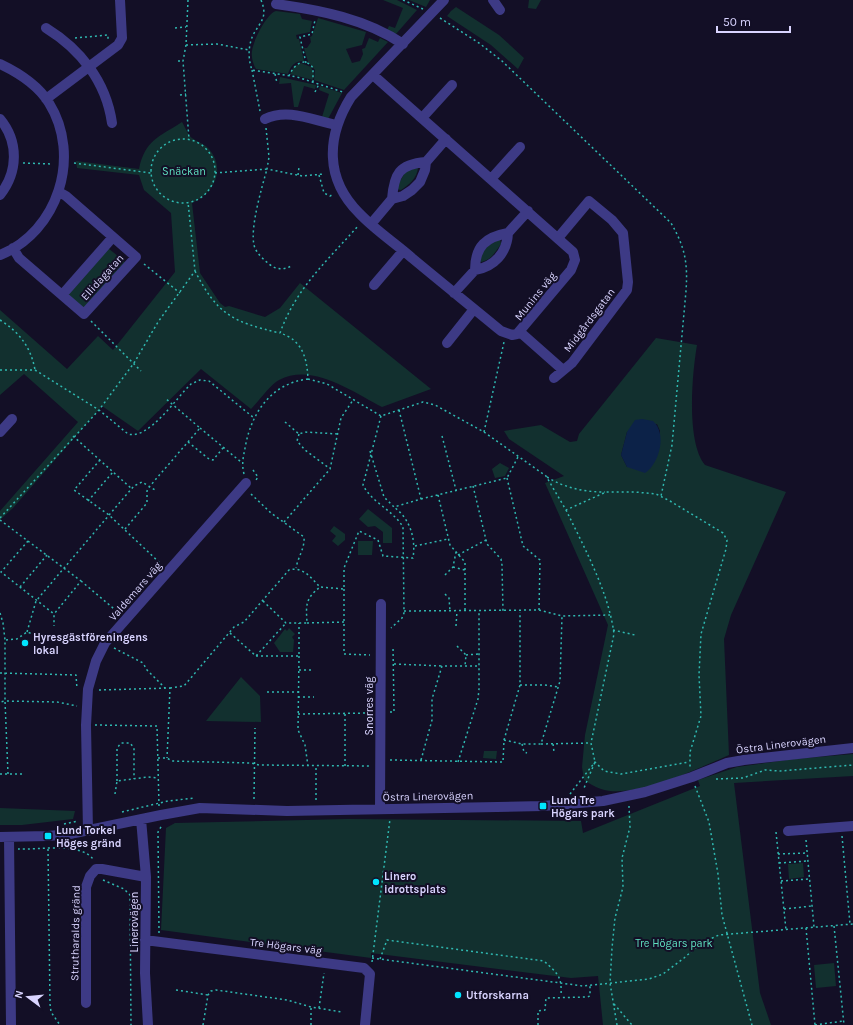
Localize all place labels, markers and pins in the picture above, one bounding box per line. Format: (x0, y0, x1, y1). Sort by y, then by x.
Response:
place label: Hyresgästföreningens lokal (33, 631, 148, 657)
marker: Hyresgästföreningens lokal (20, 638, 30, 648)
place label: Lund Tre Högars park (551, 794, 615, 820)
marker: Lund Tre Högars park (538, 801, 548, 811)
place label: Lund Torkel Höges gränd (56, 824, 122, 850)
marker: Lund Torkel Höges gränd (43, 831, 53, 841)
place label: Linero idrottsplats (384, 870, 446, 896)
marker: Linero idrottsplats (371, 877, 381, 887)
place label: Utforskarna (466, 989, 529, 1002)
marker: Utforskarna (453, 990, 463, 1000)

